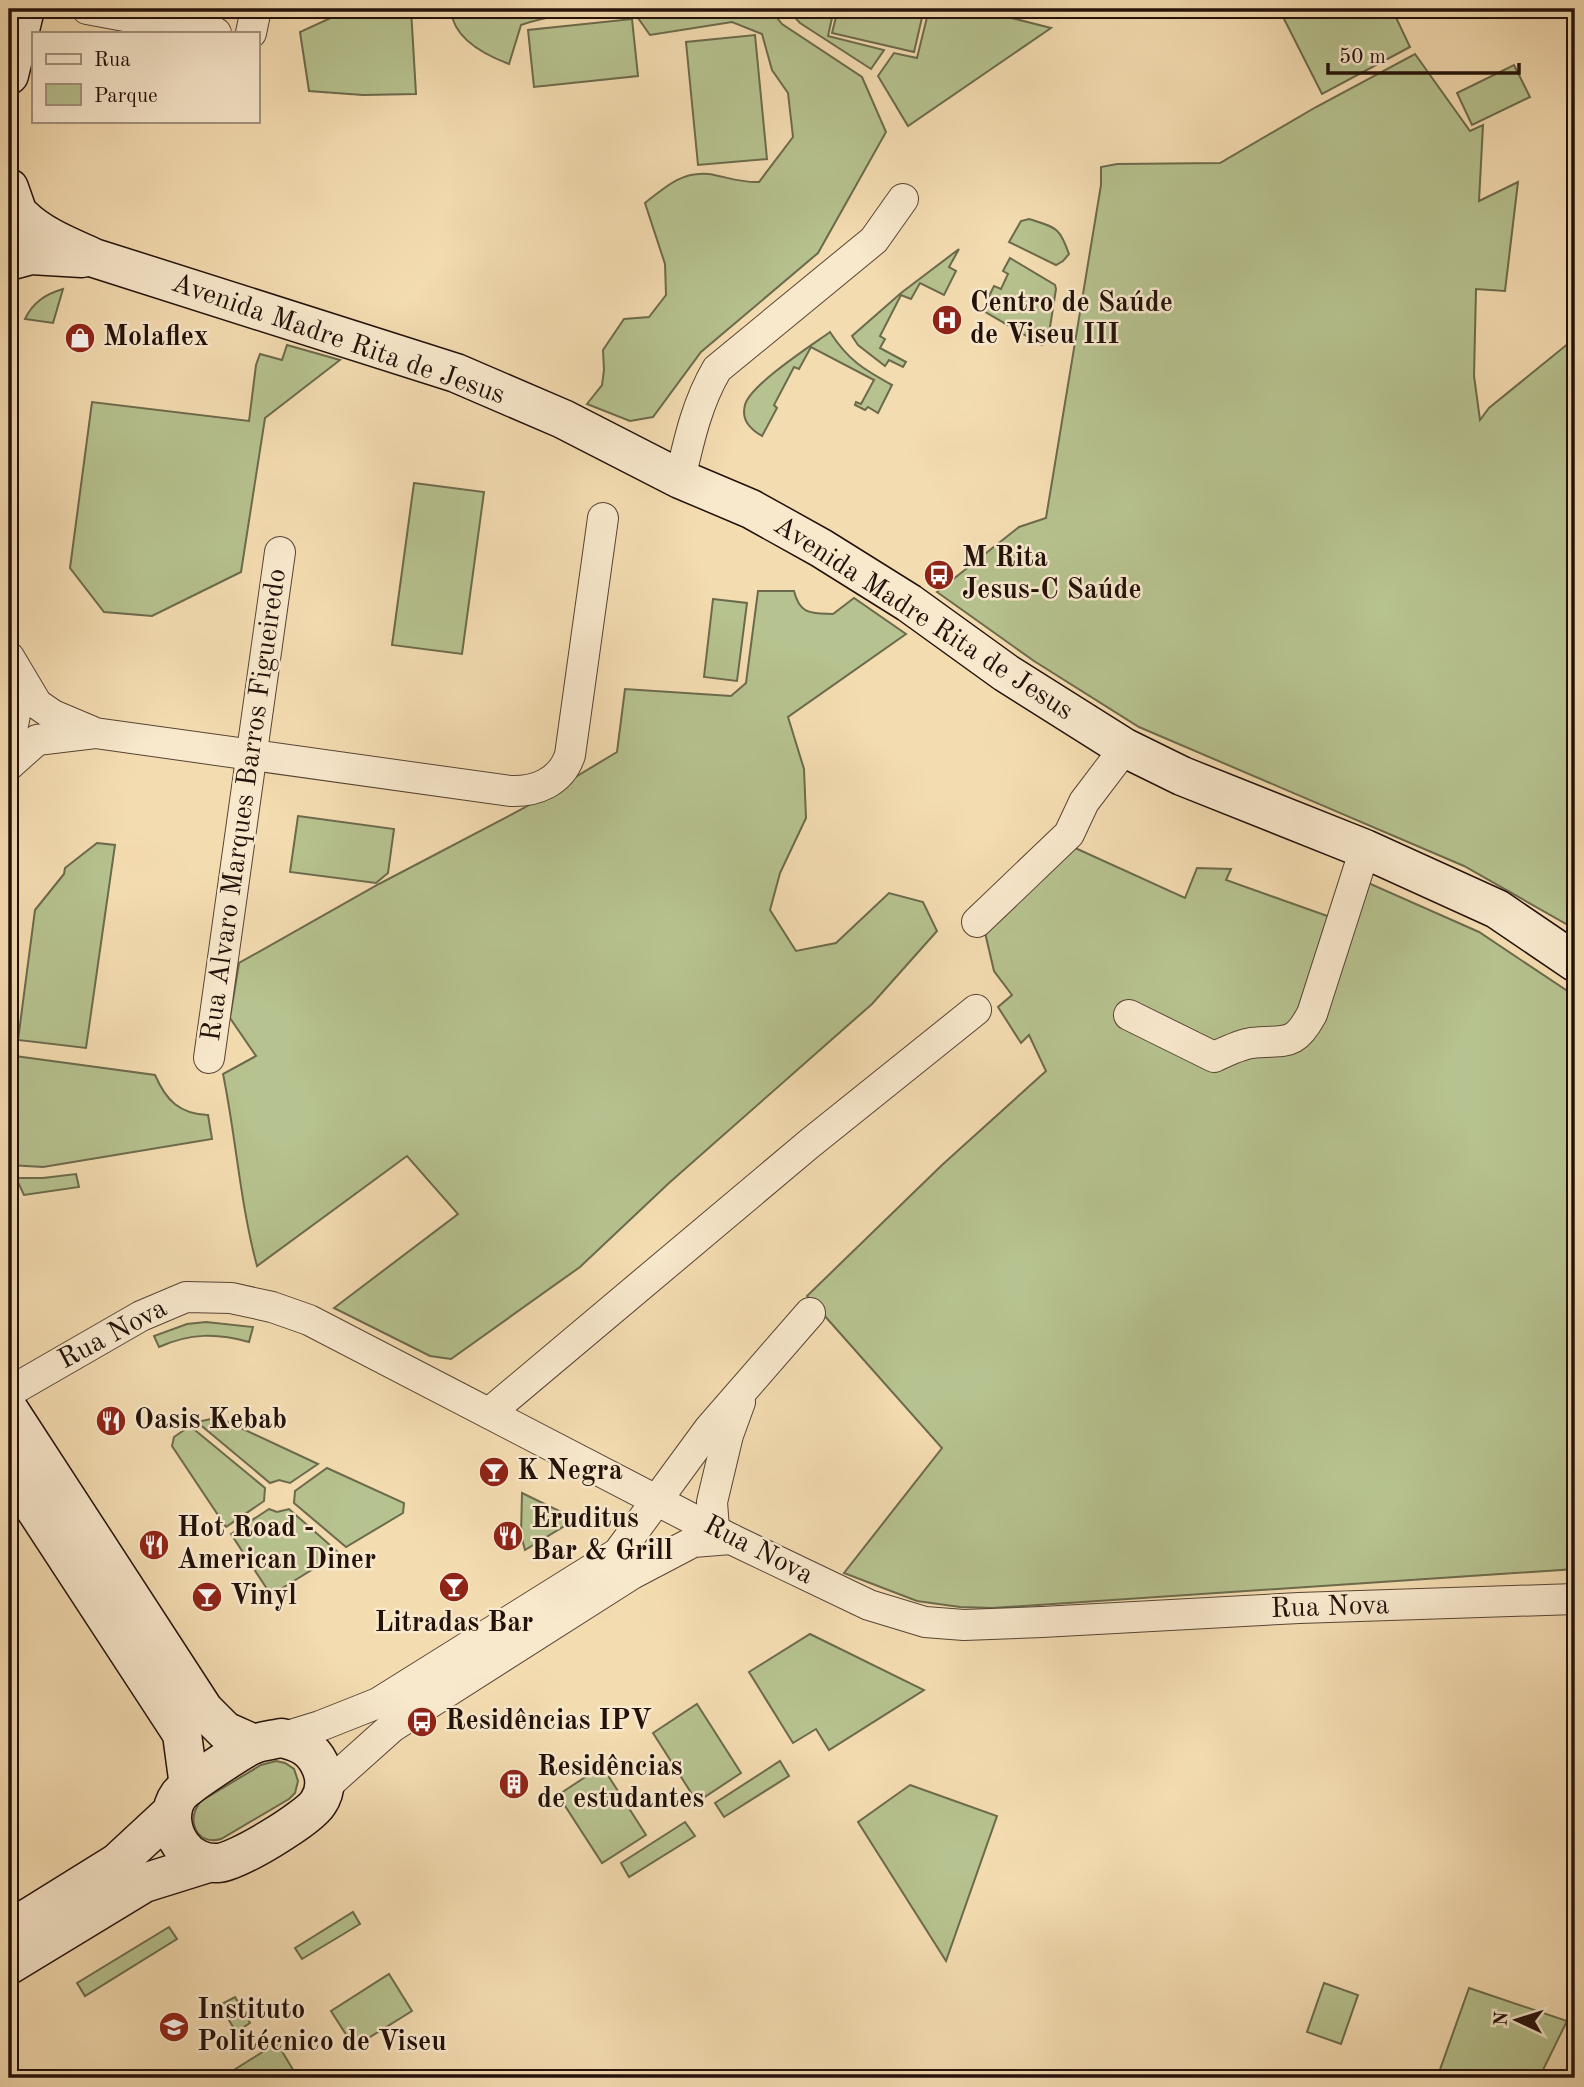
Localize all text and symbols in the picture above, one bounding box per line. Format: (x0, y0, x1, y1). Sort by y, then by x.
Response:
legend (32, 32, 259, 122)
scale bar (1328, 32, 1519, 76)
text: 50 m (1339, 47, 1386, 68)
text: Rua (94, 50, 131, 71)
text: Parque (94, 86, 158, 107)
street label: Avenida Madre Rita de Jesus (168, 270, 508, 410)
place label: Centro de Saúde de Viseu III (970, 290, 1173, 350)
hospital icon: Centro de Saúde de Viseu III (930, 303, 964, 337)
shop icon: Molaflex (63, 321, 97, 355)
place label: Molaflex (103, 324, 208, 352)
street label: Avenida Madre Rita de Jesus (768, 512, 1078, 726)
place label: M Rita Jesus-C Saúde (962, 545, 1142, 605)
bus stop icon: M Rita Jesus-C Saúde (922, 558, 956, 592)
street label: Rua Alvaro Marques Barros Figueiredo (198, 567, 292, 1043)
street label: Rua Nova (54, 1295, 172, 1375)
restaurant icon: Oasis Kebab (94, 1404, 128, 1438)
place label: Oasis Kebab (134, 1407, 287, 1435)
bar icon: K Negra (477, 1455, 511, 1489)
place label: K Negra (517, 1458, 623, 1486)
place label: Eruditus Bar & Grill (531, 1506, 673, 1566)
street label: Rua Nova (699, 1512, 817, 1590)
place label: Hot Road - American Diner (177, 1515, 376, 1575)
restaurant icon: Eruditus Bar & Grill (491, 1519, 525, 1553)
restaurant icon: Hot Road - American Diner (137, 1528, 171, 1562)
bar icon: Litradas Bar (437, 1570, 471, 1604)
bar icon: Vinyl (190, 1580, 224, 1614)
place label: Vinyl (230, 1583, 297, 1611)
street label: Rua Nova (1270, 1592, 1390, 1624)
place label: Litradas Bar (374, 1610, 534, 1638)
bus stop icon: Residências IPV (405, 1705, 439, 1739)
place label: Residências IPV (445, 1708, 652, 1736)
place label: Residências de estudantes (537, 1754, 704, 1814)
building icon: Residências de estudantes (497, 1767, 531, 1801)
north arrow (1482, 1986, 1552, 2056)
place label: Instituto Politécnico de Viseu (197, 1997, 447, 2057)
school or university icon: Instituto Politécnico de Viseu (157, 2010, 191, 2044)
text: N (1493, 2011, 1513, 2027)

